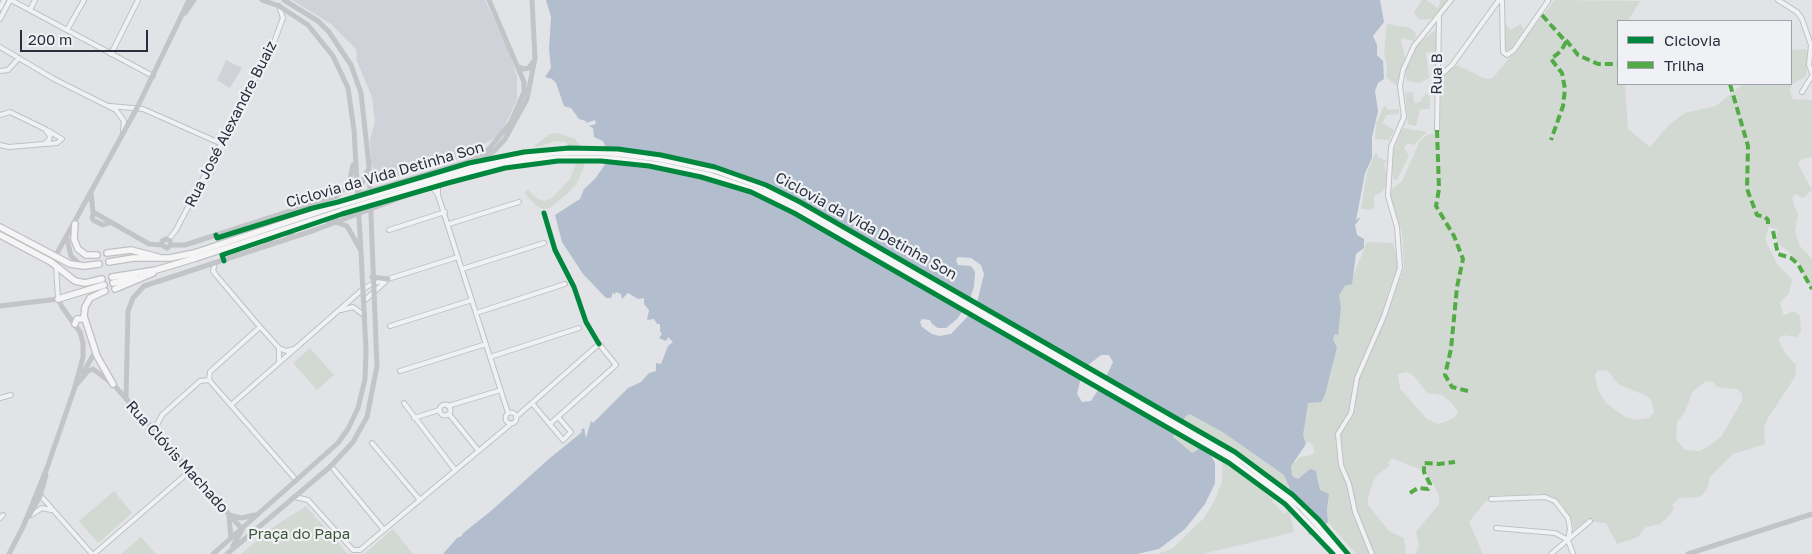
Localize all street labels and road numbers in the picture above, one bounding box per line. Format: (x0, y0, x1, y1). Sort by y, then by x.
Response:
street label: Rua José Alexandre Buaiz (181, 38, 281, 210)
street label: Rua B (1428, 53, 1446, 95)
street label: Ciclovia da Vida Detinha Son (284, 138, 486, 212)
street label: Ciclovia da Vida Detinha Son (772, 168, 960, 284)
street label: Rua Clóvis Machado (122, 397, 232, 517)

